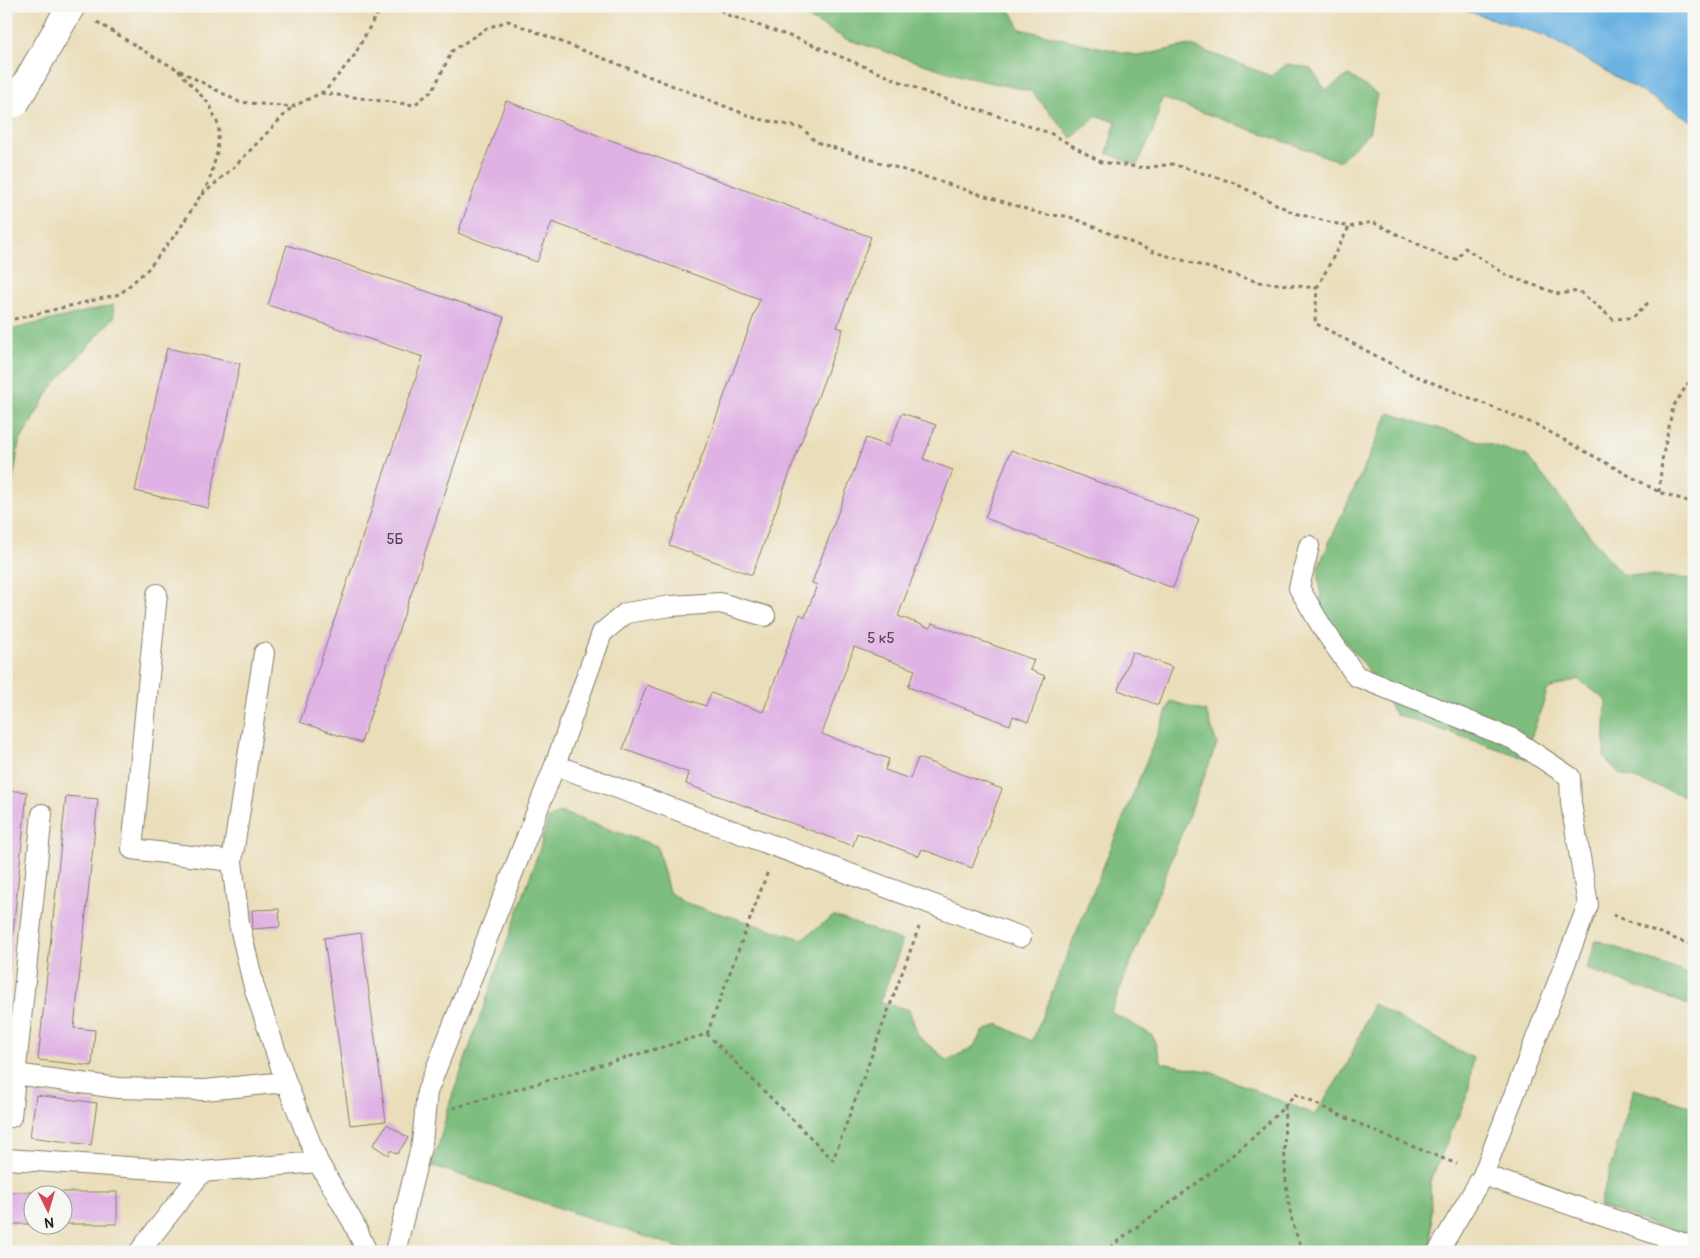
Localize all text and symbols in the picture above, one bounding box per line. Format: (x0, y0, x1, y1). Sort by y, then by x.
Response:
house number: 5Б (386, 530, 404, 549)
house number: 5 к5 (867, 629, 895, 648)
north arrow (22, 1186, 72, 1236)
text: N (44, 1214, 55, 1231)

